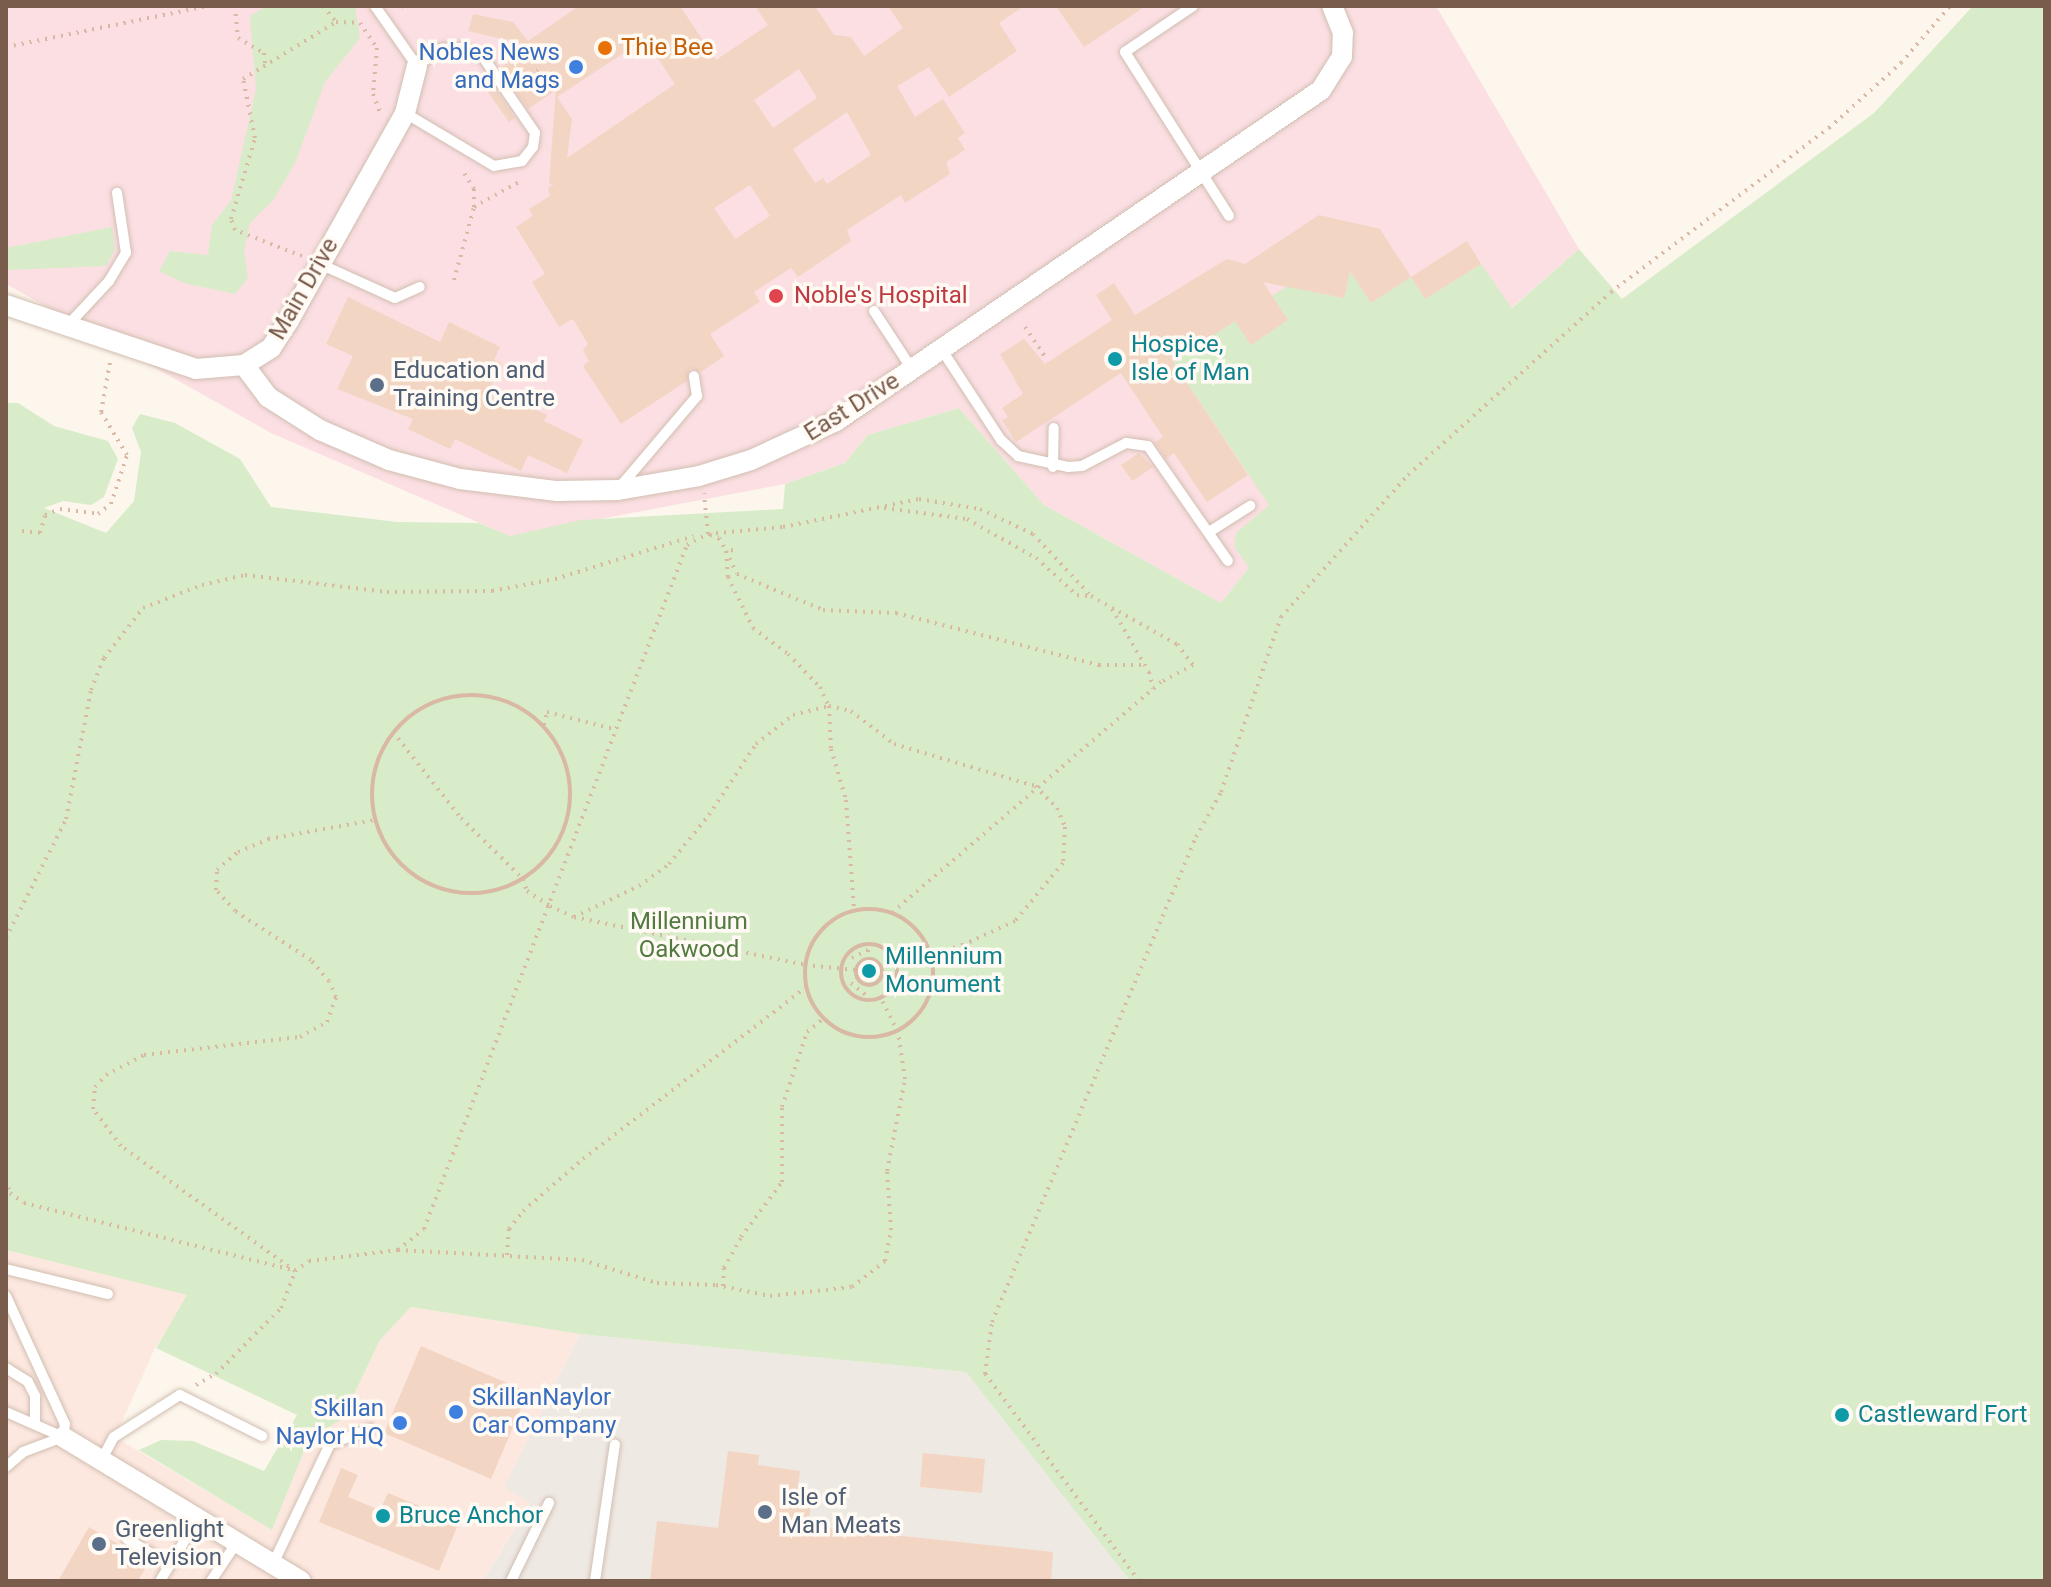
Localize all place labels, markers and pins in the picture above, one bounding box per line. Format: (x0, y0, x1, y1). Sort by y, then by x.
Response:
place label: Thie Bee (621, 34, 713, 62)
place label: Nobles News and Mags (419, 39, 560, 95)
marker: Thie Bee (596, 39, 614, 57)
marker: Nobles News and Mags (567, 58, 585, 76)
place label: Noble's Hospital (794, 282, 968, 310)
marker: Noble's Hospital (765, 285, 787, 307)
place label: Hospice, Isle of Man (1131, 331, 1250, 387)
marker: Hospice, Isle of Man (1106, 350, 1124, 368)
place label: Education and Training Centre (393, 357, 555, 413)
marker: Education and Training Centre (368, 376, 386, 394)
place label: Millennium Monument (885, 943, 1003, 999)
marker: Millennium Monument (860, 962, 878, 980)
place label: SkillanNaylor Car Company (472, 1384, 616, 1440)
place label: Skillan Naylor HQ (275, 1395, 384, 1451)
place label: Castleward Fort (1858, 1401, 2027, 1429)
marker: SkillanNaylor Car Company (447, 1403, 465, 1421)
marker: Castleward Fort (1833, 1406, 1851, 1424)
marker: Skillan Naylor HQ (391, 1414, 409, 1432)
place label: Isle of Man Meats (781, 1484, 901, 1540)
place label: Bruce Anchor (399, 1502, 543, 1530)
marker: Isle of Man Meats (756, 1503, 774, 1521)
marker: Bruce Anchor (374, 1507, 392, 1525)
place label: Greenlight Television (115, 1516, 224, 1572)
marker: Greenlight Television (90, 1535, 108, 1553)

